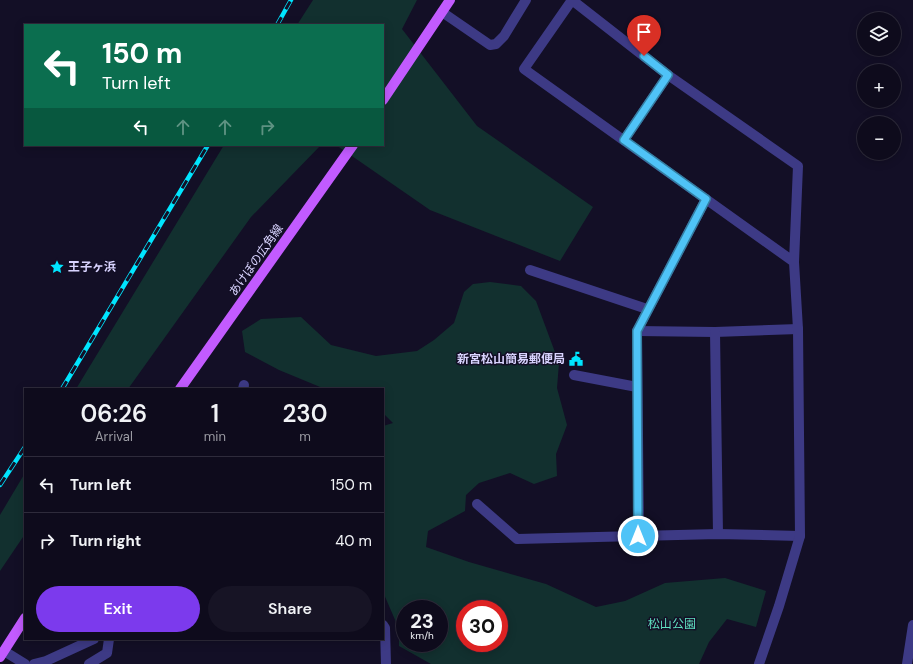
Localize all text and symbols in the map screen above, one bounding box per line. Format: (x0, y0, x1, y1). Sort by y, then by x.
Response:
map controls (857, 12, 901, 160)
button: layers (857, 12, 901, 56)
pin (627, 15, 661, 56)
icon: arrive (633, 21, 655, 43)
text: 150 m (102, 35, 182, 72)
icon: left (36, 40, 88, 92)
button: + (857, 64, 901, 108)
text: Turn left (102, 71, 171, 95)
icon: left (130, 116, 152, 138)
icon: ahead (172, 116, 194, 138)
icon: ahead (214, 116, 236, 138)
icon: right (256, 116, 278, 138)
button: − (857, 116, 901, 160)
street label: あけぼの広角線 (225, 221, 287, 299)
place icon: 王子ヶ浜 (49, 259, 65, 275)
place label: 王子ヶ浜 (68, 259, 116, 275)
place label: 新宮松山簡易郵便局 (457, 351, 565, 367)
public building icon: 新宮松山簡易郵便局 (568, 351, 584, 367)
text: 06:26 (81, 398, 147, 429)
text: 1 (211, 398, 219, 429)
text: 230 (282, 398, 327, 429)
text: Arrival (95, 428, 133, 445)
text: min (204, 428, 226, 445)
text: m (299, 428, 311, 445)
icon: left (36, 474, 58, 496)
text: Turn left (70, 475, 131, 495)
text: 150 m (331, 475, 372, 495)
position arrow (617, 515, 659, 557)
icon: right (36, 530, 58, 552)
text: Turn right (70, 531, 141, 551)
text: 40 m (335, 531, 372, 551)
button: Exit (36, 586, 200, 632)
button: Share (208, 586, 372, 632)
speed limit sign: 30 (456, 600, 508, 652)
text: 23 (410, 608, 434, 634)
park label: 松山公園 (648, 616, 696, 632)
text: km/h (410, 629, 434, 642)

